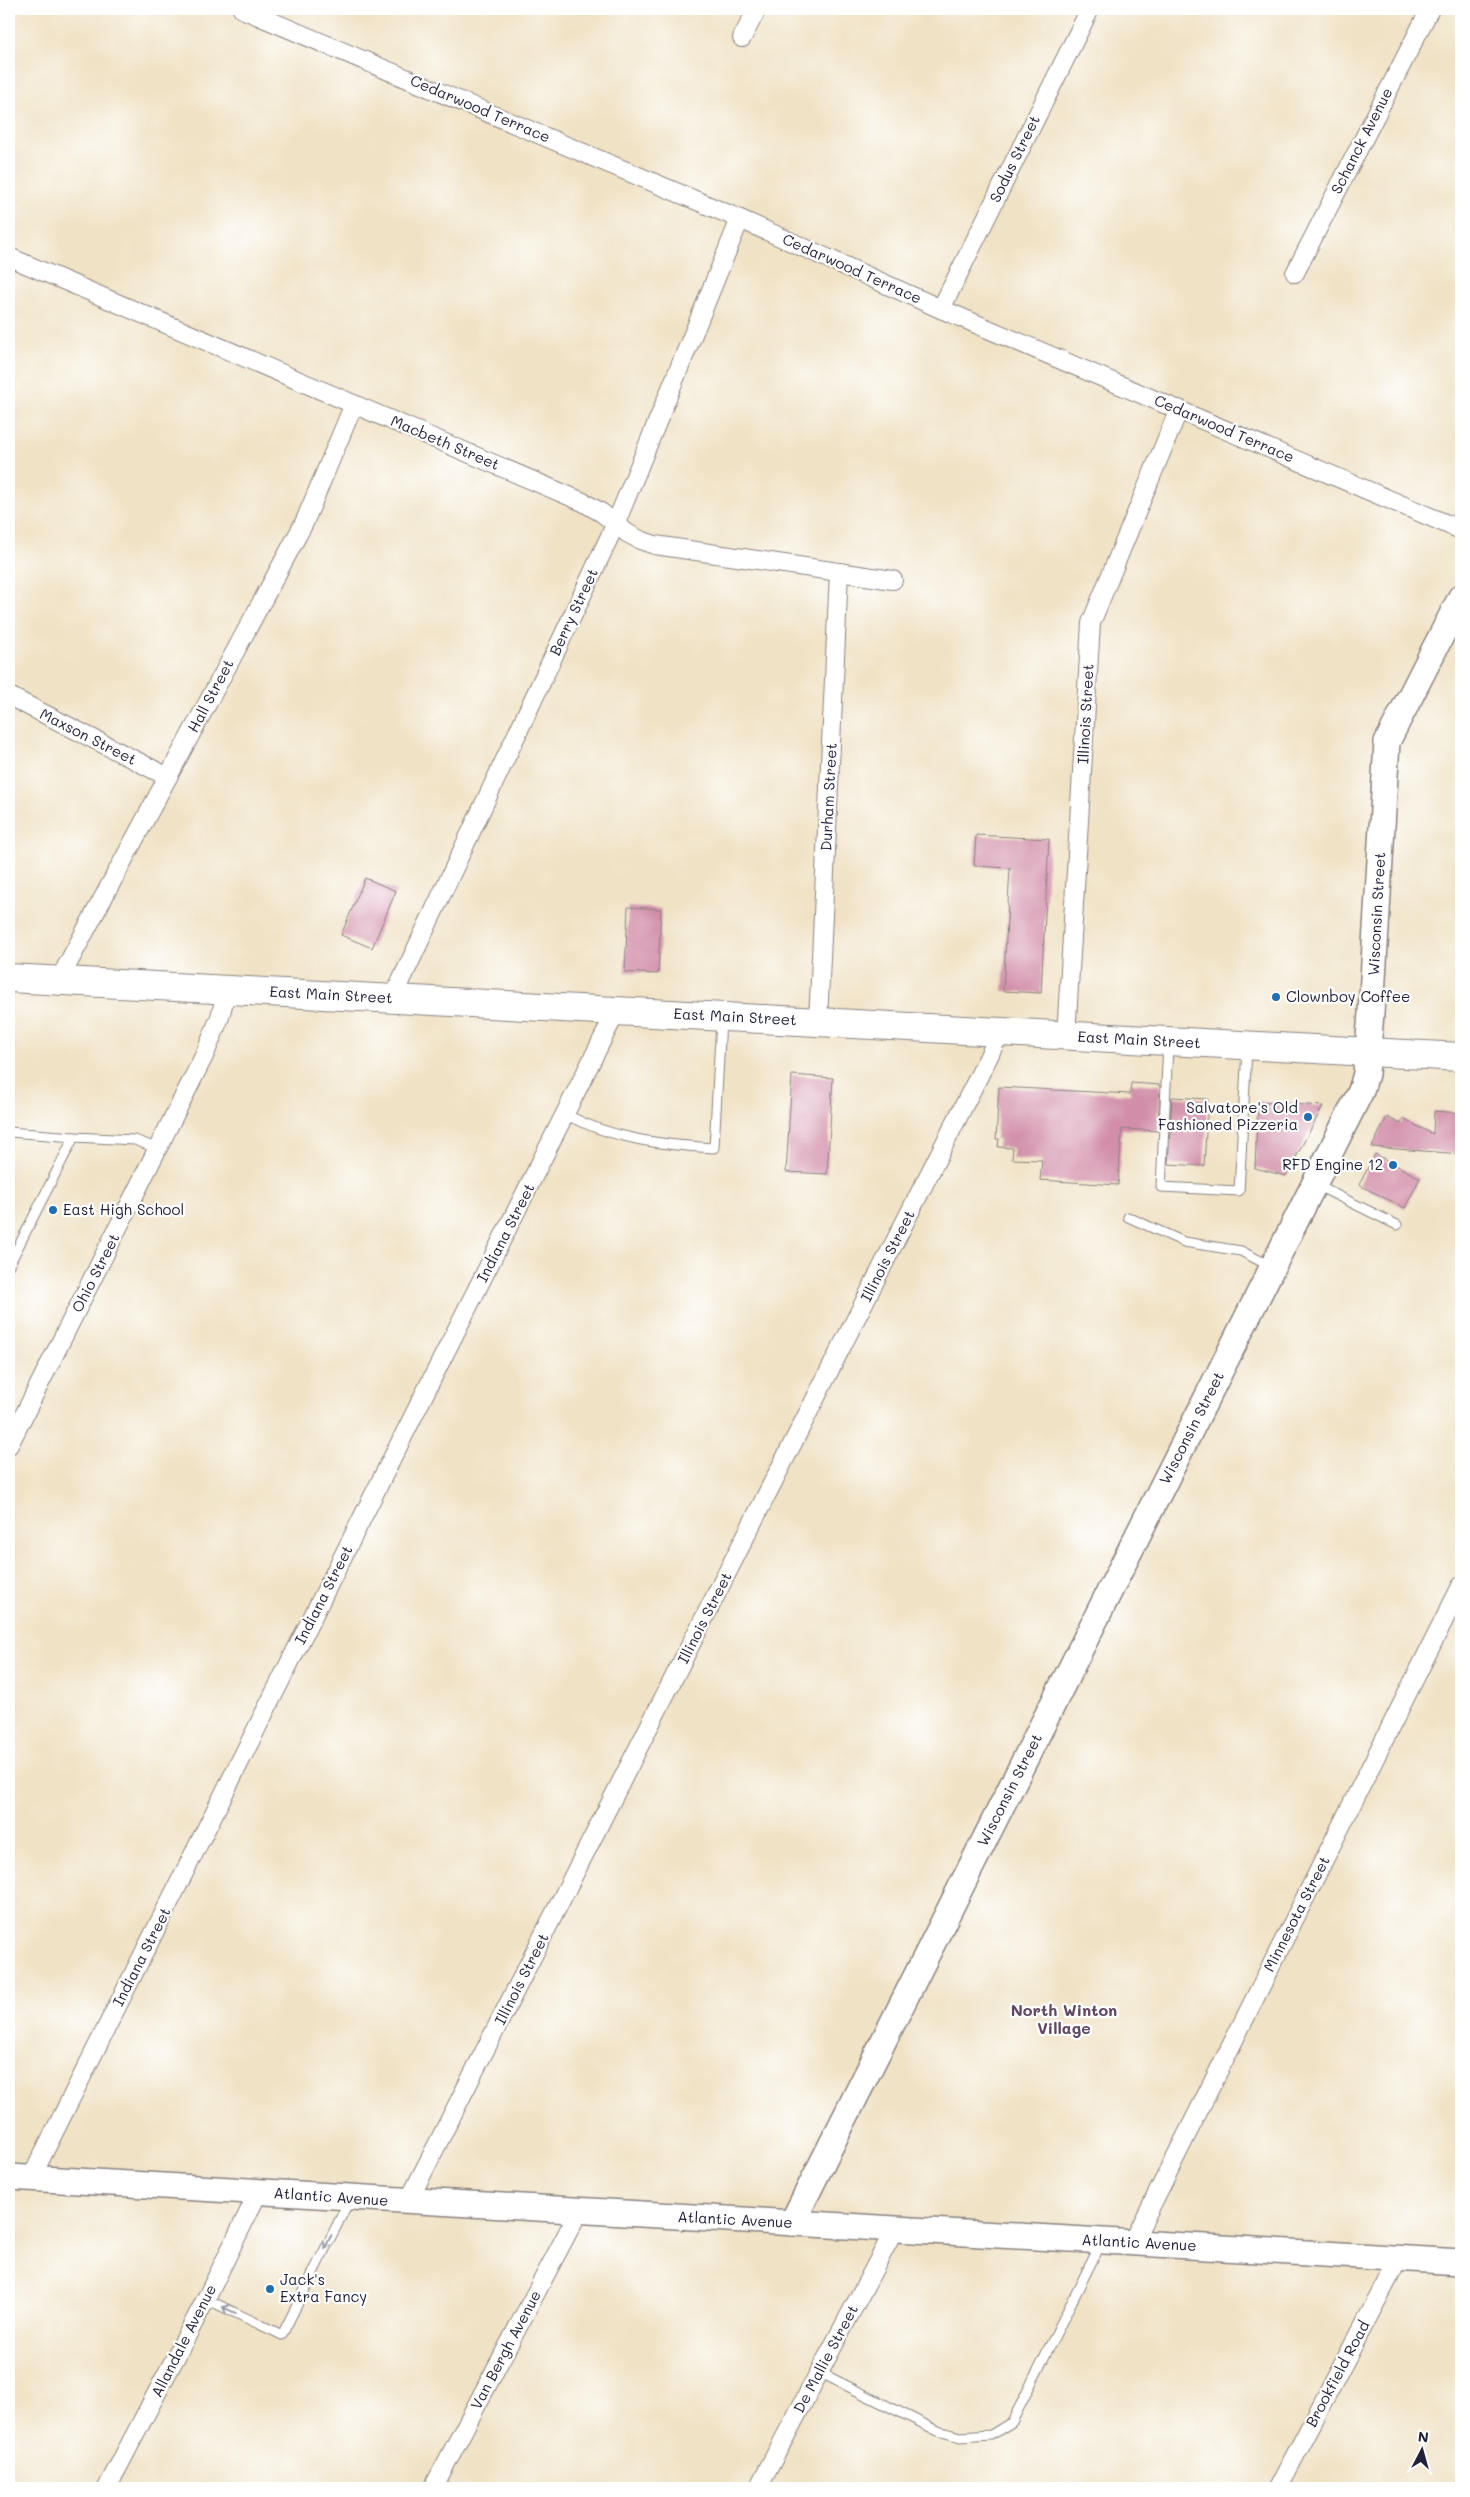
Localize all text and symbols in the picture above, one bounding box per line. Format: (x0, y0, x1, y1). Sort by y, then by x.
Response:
street label: Cedarwood Terrace (407, 70, 553, 147)
street label: Schanck Avenue (1326, 84, 1397, 197)
street label: Sodus Street (984, 112, 1044, 206)
street label: Cedarwood Terrace (780, 228, 925, 308)
street label: Cedarwood Terrace (1151, 390, 1297, 467)
street label: Macbeth Street (388, 410, 503, 474)
street label: Berry Street (544, 565, 602, 658)
street label: Hall Street (182, 655, 238, 736)
street label: Illinois Street (1072, 663, 1098, 765)
street label: Maxson Street (37, 703, 140, 769)
street label: Durham Street (815, 742, 841, 852)
street label: Wisconsin Street (1363, 852, 1389, 976)
street label: East Main Street (269, 981, 393, 1007)
place label: Clownboy Coffee (1286, 986, 1410, 1006)
marker: Clownboy Coffee (1270, 991, 1282, 1003)
street label: East Main Street (673, 1003, 797, 1029)
street label: East Main Street (1077, 1026, 1201, 1052)
place label: Salvatore's Old Fashioned Pizzeria (1158, 1097, 1298, 1134)
marker: Salvatore's Old Fashioned Pizzeria (1302, 1111, 1314, 1123)
place label: RFD Engine 12 (1282, 1154, 1383, 1174)
marker: RFD Engine 12 (1387, 1159, 1399, 1171)
street label: Indiana Street (472, 1180, 539, 1285)
place label: East High School (63, 1199, 184, 1219)
marker: East High School (47, 1204, 59, 1216)
street label: Illinois Street (855, 1206, 919, 1305)
street label: Ohio Street (67, 1230, 124, 1316)
street label: Wisconsin Street (1154, 1368, 1228, 1487)
street label: Indiana Street (290, 1542, 357, 1647)
street label: Illinois Street (672, 1568, 736, 1667)
street label: Wisconsin Street (972, 1730, 1046, 1849)
street label: Minnesota Street (1258, 1852, 1334, 1975)
street label: Indiana Street (108, 1904, 175, 2009)
street label: Illinois Street (489, 1929, 553, 2028)
district label: North Winton Village (1011, 1999, 1117, 2038)
street label: Atlantic Avenue (273, 2182, 389, 2210)
street label: Atlantic Avenue (677, 2206, 793, 2232)
street label: Atlantic Avenue (1081, 2229, 1197, 2255)
one-way arrow (323, 2234, 333, 2249)
place label: Jack's Extra Fancy (280, 2269, 367, 2306)
street label: Allandale Avenue (146, 2281, 220, 2400)
marker: Jack's Extra Fancy (264, 2283, 276, 2295)
street label: Van Bergh Avenue (465, 2287, 545, 2413)
street label: De Mallie Street (788, 2301, 862, 2416)
one-way arrow (222, 2305, 237, 2315)
street label: Brookfield Road (1301, 2317, 1374, 2430)
north arrow (1398, 2424, 1448, 2474)
text: N (1417, 2427, 1430, 2447)

